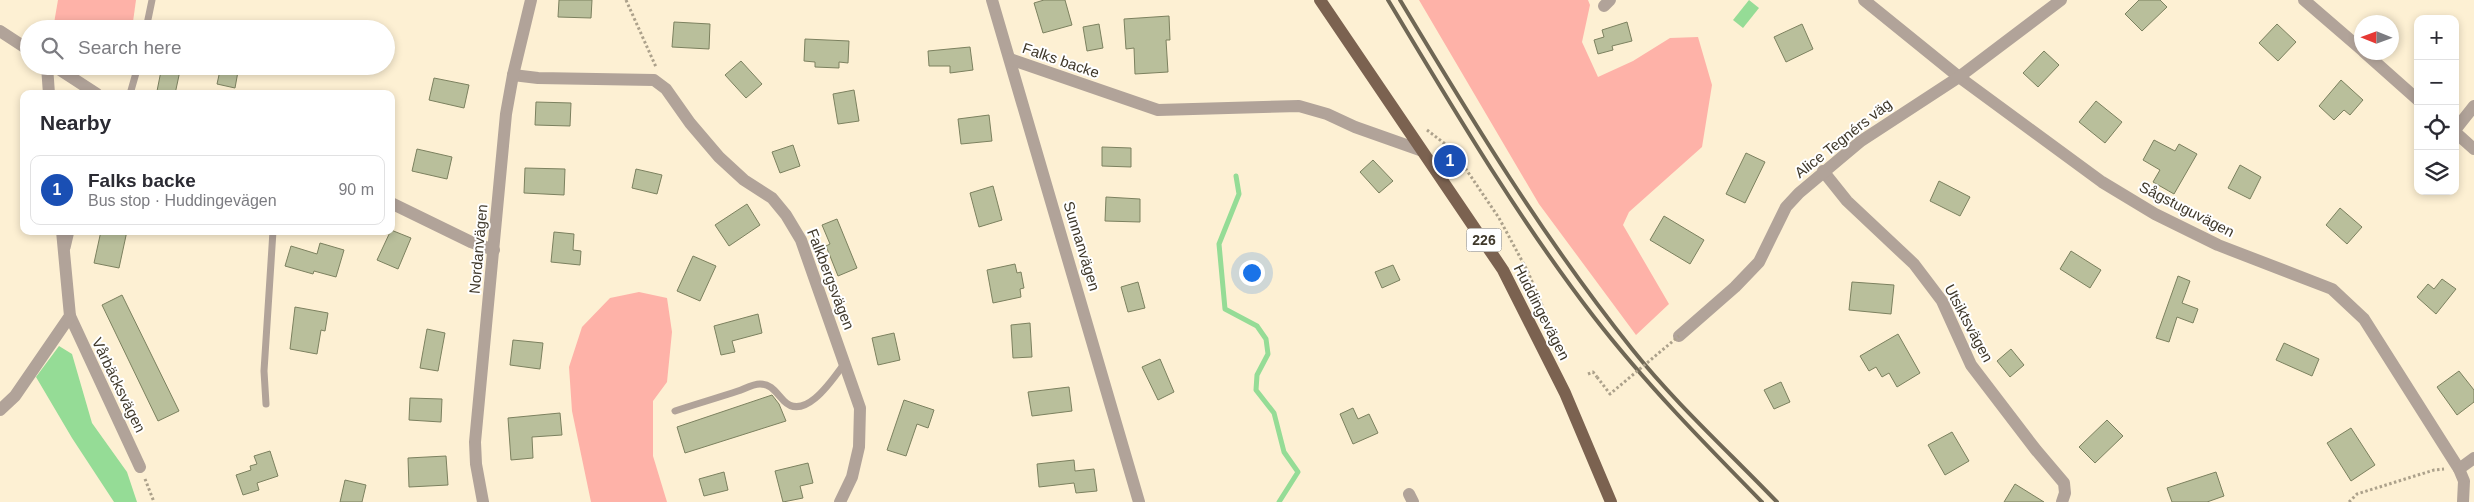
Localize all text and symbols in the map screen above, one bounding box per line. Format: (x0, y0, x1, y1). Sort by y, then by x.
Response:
north arrow (2354, 15, 2399, 60)
map controls (2414, 15, 2459, 195)
button: + (2414, 15, 2459, 60)
search box (20, 20, 395, 75)
icon: search (38, 34, 66, 62)
text: Search here (78, 37, 182, 58)
street label: Falks backe (1020, 39, 1102, 81)
button: − (2414, 60, 2459, 105)
street label: Alice Tegnérs väg (1791, 95, 1895, 181)
button: locate (2414, 105, 2459, 150)
text: Nearby (40, 111, 111, 134)
pin: 1 (1434, 142, 1466, 180)
button: layers (2414, 150, 2459, 195)
text: Falks backe (88, 170, 196, 191)
street label: Sågstuguvägen (2137, 178, 2237, 240)
text: 1 (53, 181, 61, 198)
text: 90 m (338, 181, 374, 198)
text: Bus stop · Huddingevägen (88, 192, 277, 209)
street label: Sunnanvägen (1060, 199, 1104, 293)
street label: Nordanvägen (466, 203, 490, 295)
street label: Falkbergsvägen (804, 226, 858, 332)
road number: 226 (1466, 228, 1502, 252)
your location (1239, 260, 1265, 286)
street label: Huddingevägen (1511, 261, 1573, 363)
street label: Utsiktsvägen (1941, 281, 1997, 365)
street label: Vårbäcksvägen (89, 335, 149, 435)

